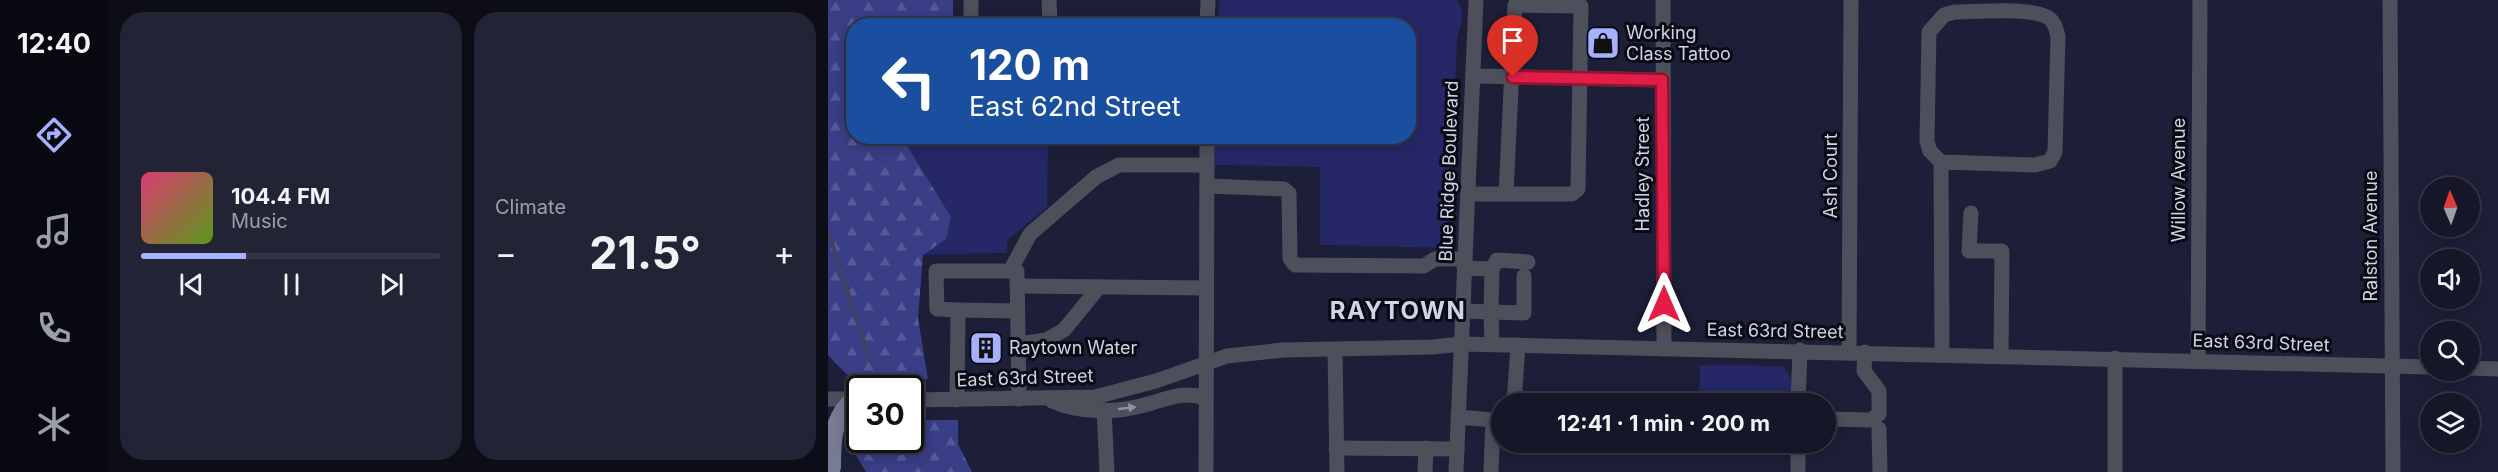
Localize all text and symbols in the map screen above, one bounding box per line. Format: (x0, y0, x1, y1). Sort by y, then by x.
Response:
pin (1487, 15, 1538, 77)
place label: Working Class Tattoo (1626, 22, 1731, 64)
icon: arrive (1496, 24, 1529, 57)
shop icon: Working Class Tattoo (1585, 25, 1621, 61)
text: 12:40 (17, 27, 91, 60)
text: 120 m (969, 39, 1090, 90)
icon: left (870, 42, 948, 120)
street label: Blue Ridge Boulevard (1435, 80, 1462, 262)
text: East 62nd Street (969, 90, 1181, 123)
icon: directions (33, 114, 75, 156)
street label: Hadley Street (1632, 116, 1653, 231)
street label: Willow Avenue (2168, 118, 2189, 242)
street label: Ash Court (1820, 133, 1841, 219)
street label: Ralston Avenue (2360, 171, 2381, 301)
north arrow (2420, 177, 2480, 237)
map controls (2420, 177, 2480, 453)
text: 104.4 FM (231, 183, 330, 209)
text: Climate (495, 195, 566, 219)
text: Music (231, 209, 288, 233)
icon: music (33, 210, 75, 252)
text: 21.5° (589, 225, 701, 280)
text: − (495, 233, 517, 273)
text: + (773, 233, 795, 273)
button: sound (2420, 249, 2480, 309)
icon: previous (175, 268, 208, 301)
icon: pause (275, 268, 308, 301)
icon: next (375, 268, 408, 301)
position arrow (1632, 272, 1696, 336)
district label: RAYTOWN (1330, 296, 1466, 325)
icon: phone (33, 307, 75, 349)
street label: East 63rd Street (1706, 319, 1844, 342)
button: search (2420, 321, 2480, 381)
building icon: Raytown Water (968, 330, 1004, 366)
street label: East 63rd Street (2192, 330, 2330, 355)
place label: Raytown Water (1009, 337, 1137, 358)
street label: East 63rd Street (956, 365, 1094, 390)
speed limit sign: 30 (846, 375, 924, 453)
button: layers (2420, 393, 2480, 453)
icon: climate (33, 403, 75, 445)
one-way arrow (1117, 403, 1136, 413)
text: 12:41 · 1 min · 200 m (1557, 410, 1770, 436)

